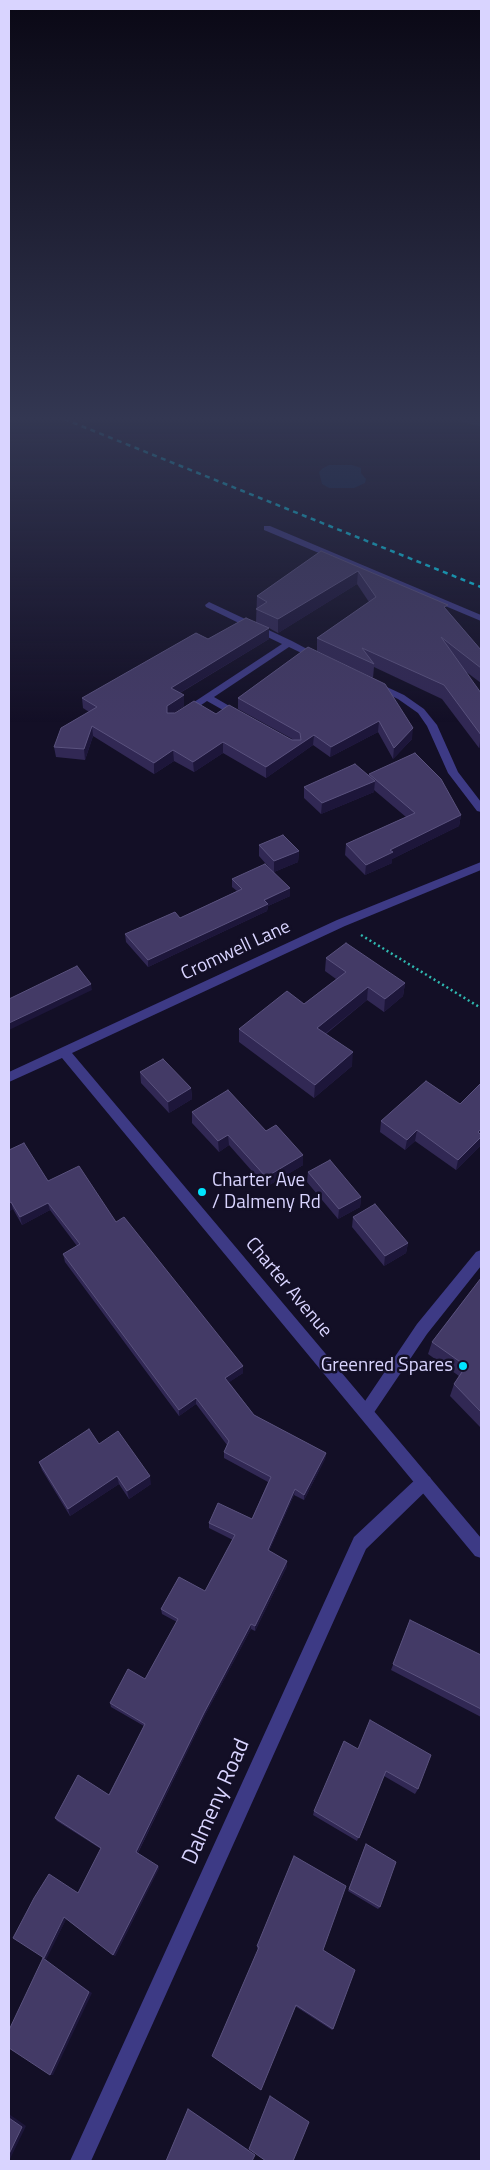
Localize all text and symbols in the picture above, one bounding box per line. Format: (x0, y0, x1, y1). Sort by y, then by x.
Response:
street label: Cromwell Lane (178, 916, 294, 986)
place label: Charter Ave / Dalmeny Rd (212, 1170, 321, 1214)
marker: Charter Ave / Dalmeny Rd (196, 1186, 208, 1198)
street label: Charter Avenue (240, 1234, 336, 1342)
place label: Greenred Spares (321, 1355, 453, 1377)
marker: Greenred Spares (457, 1360, 469, 1372)
street label: Dalmeny Road (178, 1735, 256, 1869)

